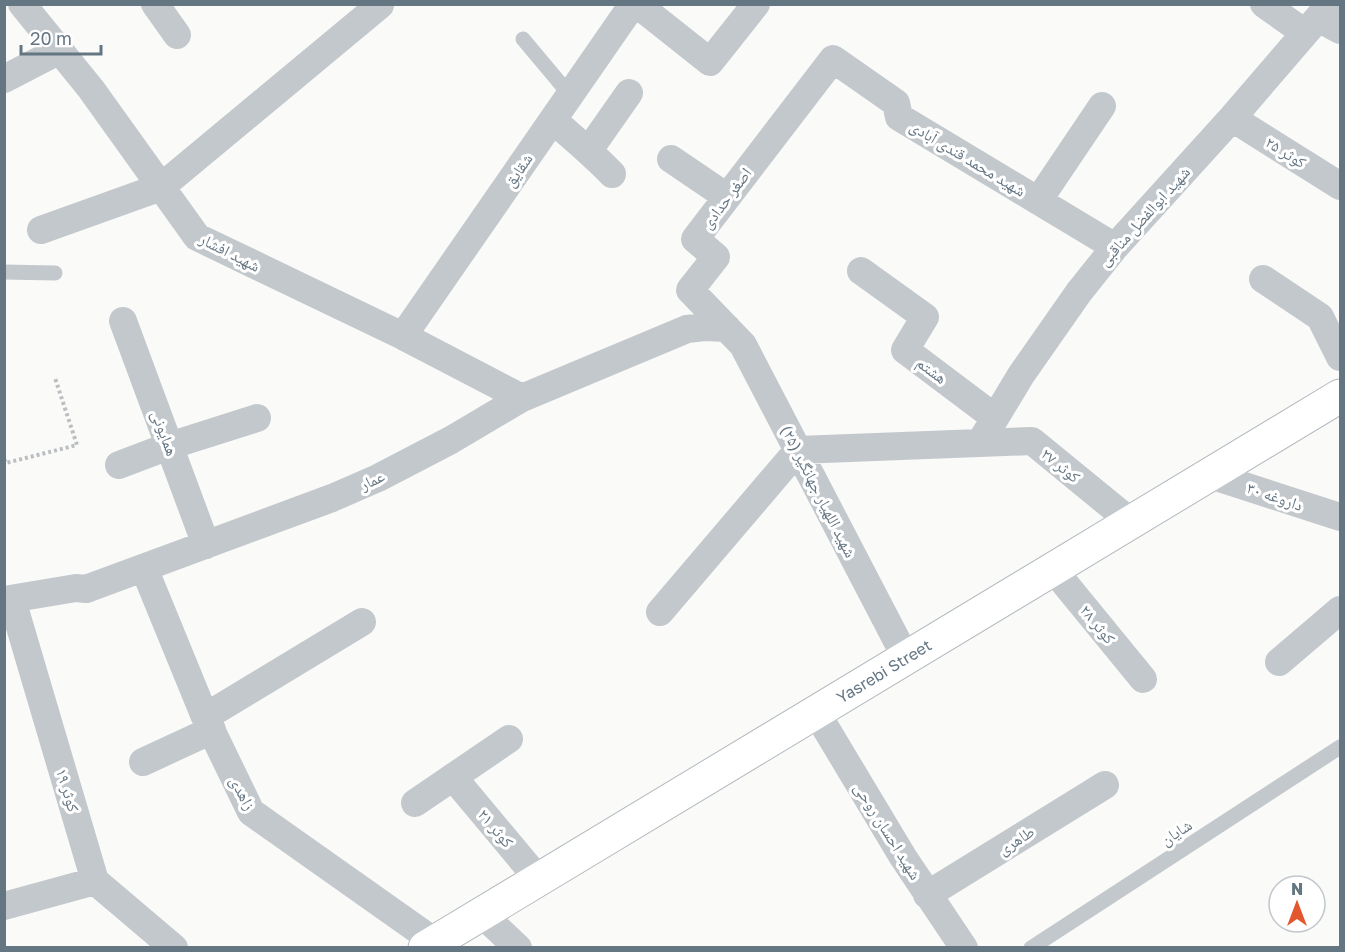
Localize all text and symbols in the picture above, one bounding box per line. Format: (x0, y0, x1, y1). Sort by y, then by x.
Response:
scale bar (21, 18, 100, 56)
text: 20 m (30, 27, 72, 49)
street label: شهید محمد قندی آبادی (906, 116, 1030, 201)
street label: کوثر ۲۵ (1262, 132, 1310, 172)
street label: شقایق (499, 149, 537, 191)
street label: شهید ابوالفضل مناقبی (1094, 162, 1195, 271)
street label: اصغر حدادی (696, 163, 756, 233)
street label: شهید افشار (195, 228, 264, 276)
street label: هشتم (912, 352, 951, 389)
street label: همایونی (147, 407, 182, 459)
street label: شهید اللهیار جهانگیر (۲۵) (777, 421, 861, 561)
street label: کوثر ۲۷ (1037, 443, 1085, 487)
street label: عمار (356, 466, 388, 495)
street label: داروغه ۳۰ (1244, 477, 1306, 515)
street label: کوثر ۲۸ (1076, 600, 1120, 648)
street label: Yasrebi Street (833, 635, 935, 707)
street label: کوثر ۱۹ (52, 766, 84, 815)
street label: زاهدی (225, 773, 260, 814)
street label: شهید احسان روحی (849, 779, 926, 884)
street label: کوثر ۲۱ (474, 805, 518, 852)
street label: شایان (1157, 814, 1196, 850)
street label: طاهری (994, 821, 1038, 860)
north arrow (1267, 874, 1327, 934)
text: N (1291, 879, 1303, 899)

